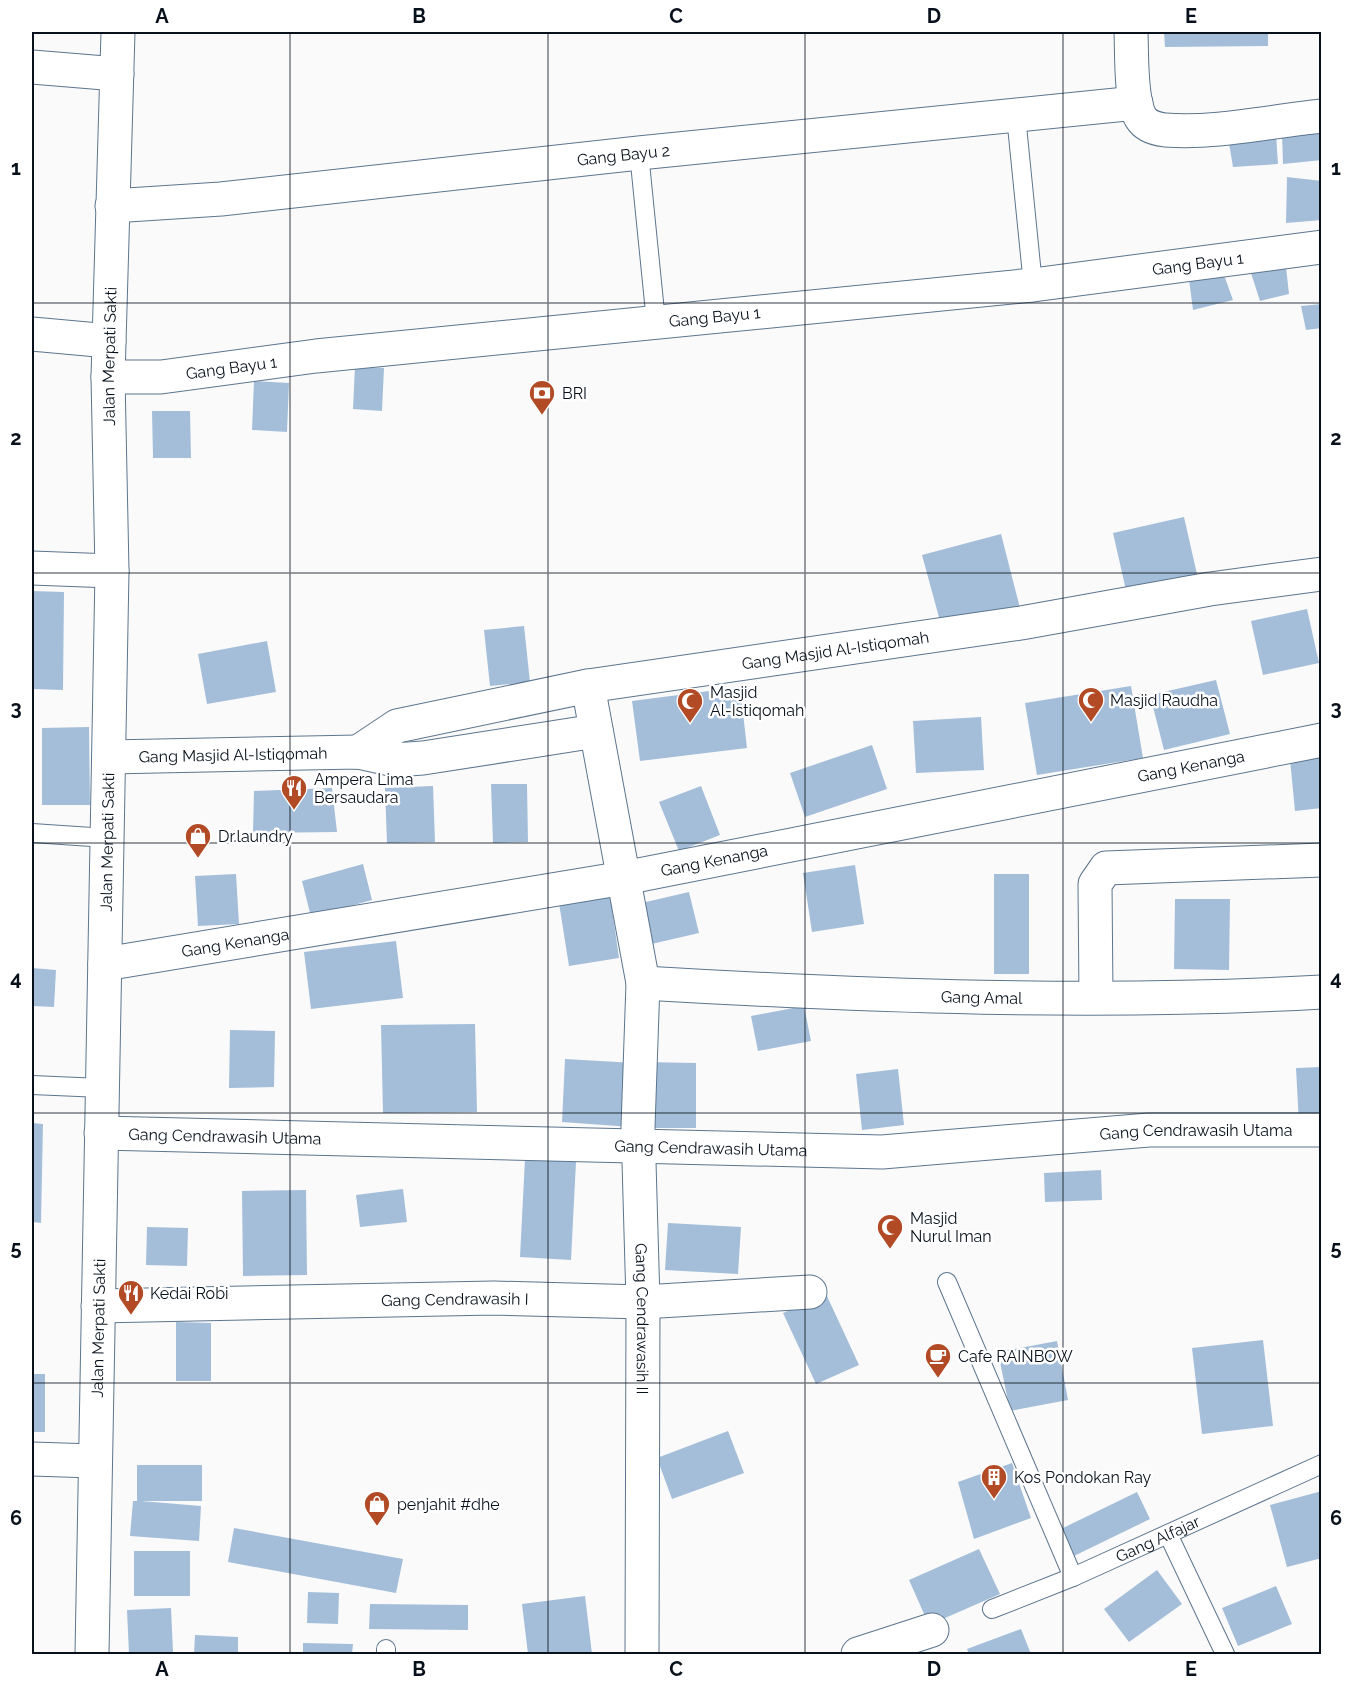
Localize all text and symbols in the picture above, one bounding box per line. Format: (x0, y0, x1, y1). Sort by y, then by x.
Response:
text: A (155, 4, 169, 28)
text: B (412, 4, 426, 28)
text: C (669, 4, 683, 28)
text: D (927, 4, 941, 28)
text: E (1185, 4, 1197, 28)
street label: Gang Bayu 2 (576, 141, 671, 170)
text: 1 (11, 156, 21, 180)
text: 1 (1331, 156, 1341, 180)
street label: Gang Bayu 1 (1151, 248, 1245, 279)
street label: Jalan Merpati Sakti (99, 286, 121, 426)
street label: Gang Bayu 1 (668, 303, 761, 331)
street label: Gang Bayu 1 (185, 352, 278, 384)
bank icon: BRI (527, 378, 557, 416)
place label: BRI (562, 384, 587, 403)
text: 2 (10, 426, 22, 450)
text: 2 (1330, 426, 1342, 450)
street label: Gang Masjid Al-Istiqomah (741, 627, 930, 674)
place label: Masjid Al-Istiqomah (710, 683, 804, 720)
mosque icon: Masjid Raudha (1076, 685, 1106, 723)
mosque icon: Masjid Al-Istiqomah (675, 686, 705, 724)
place label: Masjid Raudha (1110, 691, 1218, 710)
text: 3 (10, 696, 22, 720)
text: 3 (1330, 696, 1342, 720)
street label: Gang Masjid Al-Istiqomah (138, 744, 328, 766)
street label: Gang Kenanga (1136, 747, 1246, 786)
place label: Ampera Lima Bersaudara (314, 770, 413, 807)
street label: Jalan Merpati Sakti (97, 772, 118, 912)
restaurant icon: Ampera Lima Bersaudara (279, 773, 309, 811)
shop icon: Dr.laundry (183, 821, 213, 859)
place label: Dr.laundry (218, 827, 293, 846)
street label: Gang Kenanga (659, 841, 769, 881)
street label: Gang Kenanga (180, 925, 290, 961)
text: 4 (10, 966, 22, 990)
text: 4 (1330, 966, 1342, 990)
street label: Gang Amal (941, 987, 1023, 1008)
street label: Gang Cendrawasih Utama (1099, 1121, 1292, 1144)
street label: Gang Cendrawasih Utama (128, 1125, 322, 1148)
street label: Gang Cendrawasih Utama (614, 1136, 808, 1160)
place label: Masjid Nurul Iman (910, 1209, 992, 1246)
mosque icon: Masjid Nurul Iman (875, 1212, 905, 1250)
text: 5 (10, 1236, 22, 1260)
text: 5 (1330, 1236, 1342, 1260)
street label: Gang Cendrawasih II (631, 1243, 652, 1395)
street label: Jalan Merpati Sakti (88, 1258, 109, 1398)
restaurant icon: Kedai Robi (116, 1278, 146, 1316)
place label: Kedai Robi (150, 1284, 229, 1303)
street label: Gang Cendrawasih I (381, 1289, 529, 1310)
cafe icon: Cafe RAINBOW (923, 1341, 953, 1379)
place label: Cafe RAINBOW (958, 1347, 1073, 1366)
building icon: Kos Pondokan Ray (979, 1462, 1009, 1500)
place label: Kos Pondokan Ray (1014, 1468, 1152, 1487)
shop icon: penjahit #dhe (362, 1489, 392, 1527)
place label: penjahit #dhe (397, 1495, 500, 1514)
text: 6 (10, 1506, 22, 1530)
text: 6 (1330, 1506, 1342, 1530)
street label: Gang Alfajar (1113, 1512, 1203, 1566)
text: A (155, 1657, 169, 1681)
text: B (412, 1657, 426, 1681)
text: C (669, 1657, 683, 1681)
text: D (927, 1657, 941, 1681)
text: E (1185, 1657, 1197, 1681)

